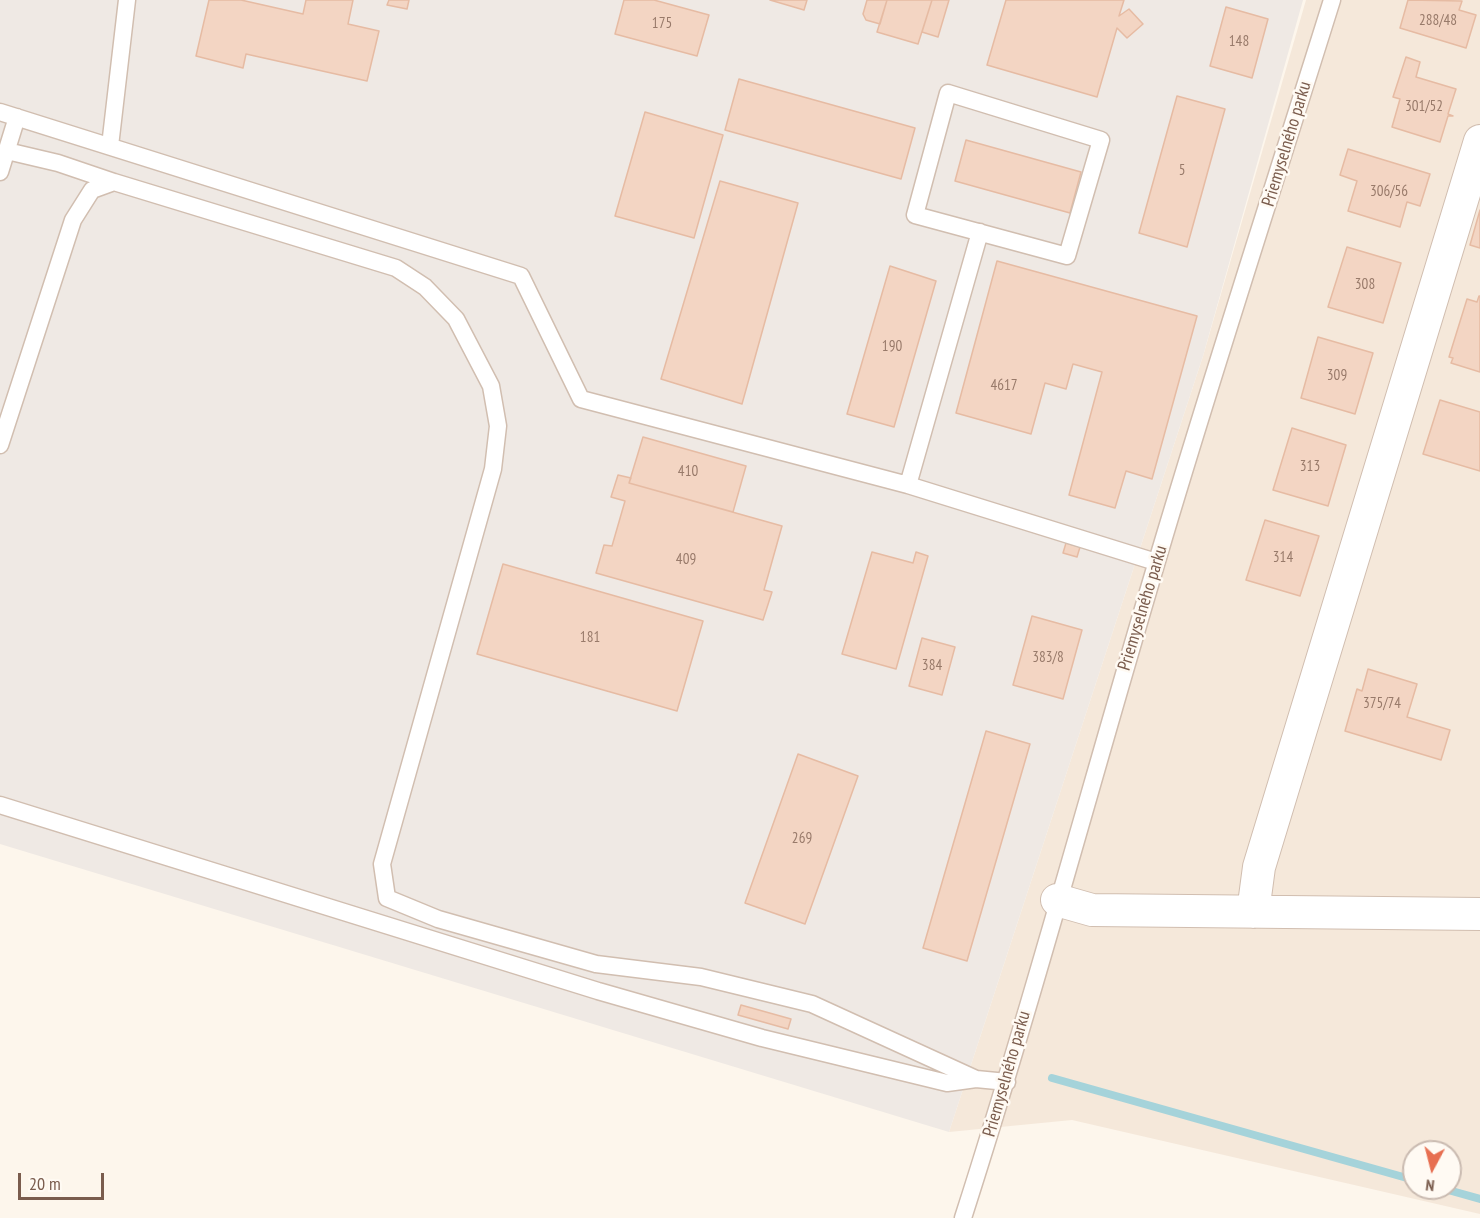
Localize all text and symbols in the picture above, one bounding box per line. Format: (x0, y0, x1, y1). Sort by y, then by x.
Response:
house number: 288/48 (1419, 12, 1457, 30)
house number: 175 (652, 15, 672, 33)
house number: 148 (1229, 33, 1249, 51)
street label: Priemyselného parku (1258, 79, 1316, 209)
house number: 301/52 (1405, 98, 1443, 116)
house number: 5 (1179, 162, 1185, 180)
house number: 306/56 (1370, 183, 1408, 201)
house number: 308 (1355, 276, 1375, 294)
house number: 190 (882, 338, 902, 356)
house number: 309 (1327, 367, 1347, 385)
house number: 4617 (991, 377, 1017, 395)
house number: 313 (1300, 458, 1320, 476)
house number: 410 (678, 463, 698, 481)
street label: Priemyselného parku (1114, 543, 1172, 673)
house number: 314 (1273, 549, 1293, 567)
house number: 409 (676, 551, 696, 569)
house number: 181 (580, 629, 600, 647)
house number: 383/8 (1032, 649, 1064, 667)
house number: 384 (922, 657, 942, 675)
house number: 375/74 (1363, 695, 1401, 713)
house number: 269 (792, 830, 812, 848)
street label: Priemyselného parku (979, 1009, 1035, 1139)
north arrow (1402, 1140, 1462, 1200)
scale bar (21, 1161, 106, 1199)
text: 20 m (29, 1172, 61, 1195)
text: N (1425, 1175, 1436, 1196)

